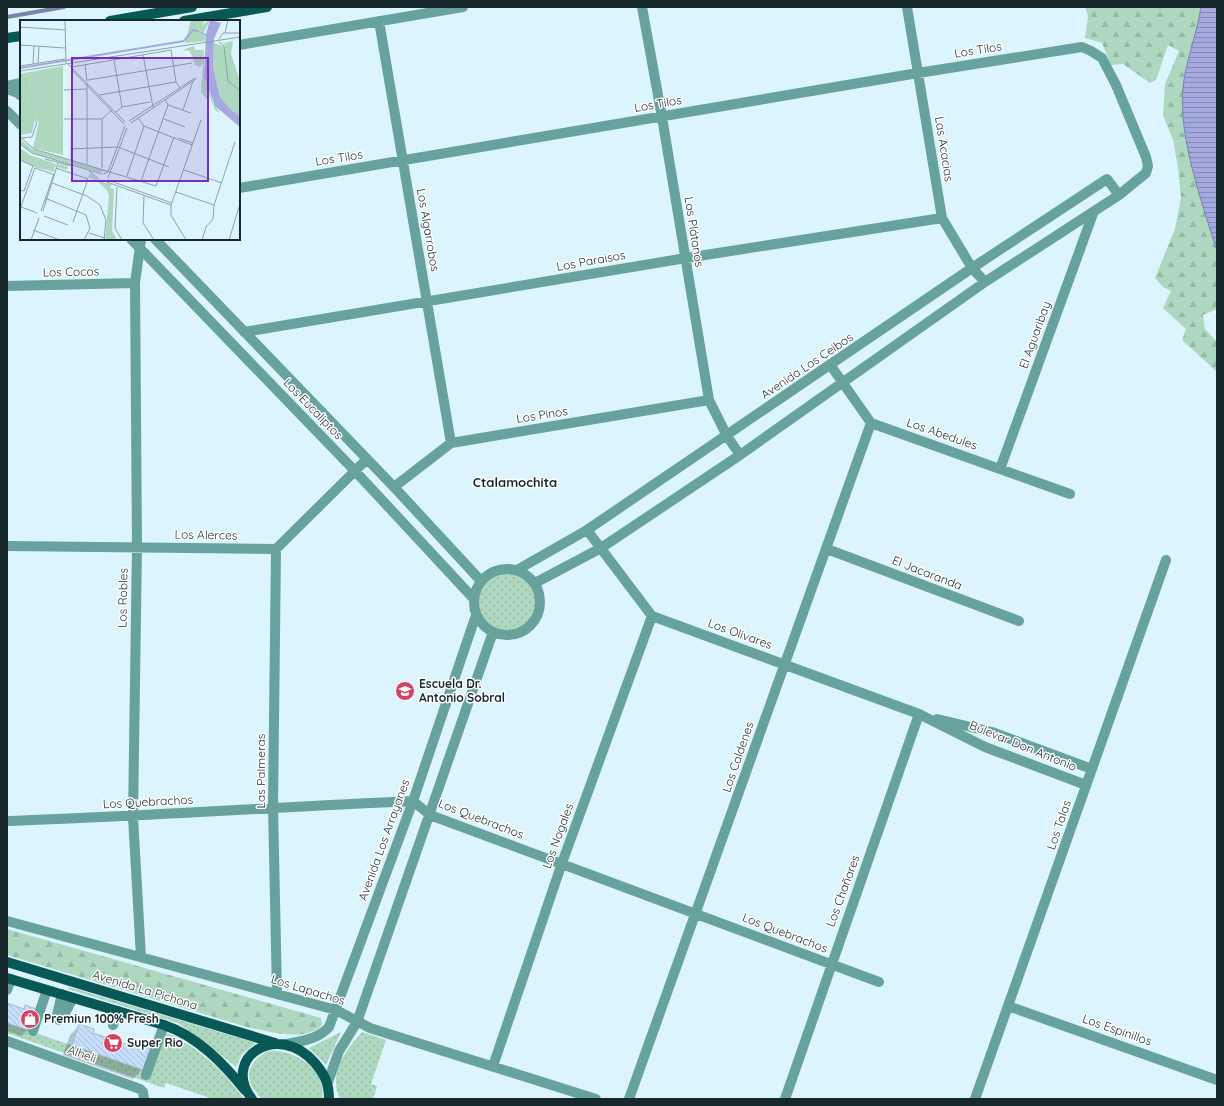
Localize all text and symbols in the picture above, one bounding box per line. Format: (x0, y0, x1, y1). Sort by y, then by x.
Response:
inset map (20, 20, 240, 240)
street label: Los Tilos (953, 38, 1003, 61)
street label: Los Tilos (633, 92, 683, 115)
street label: Las Acacias (932, 115, 957, 183)
street label: Los Tilos (314, 146, 364, 169)
street label: Los Algarrobos (414, 187, 443, 273)
street label: Los Plátanos (682, 196, 708, 268)
street label: Los Paraisos (555, 247, 627, 274)
street label: Los Cocos (43, 263, 100, 279)
street label: El Aguaribay (1015, 299, 1054, 371)
street label: Avenida Los Ceibos (758, 329, 856, 402)
street label: Los Eucaliptos (281, 375, 346, 443)
street label: Los Pinos (515, 403, 569, 426)
street label: Los Abedules (905, 414, 980, 453)
district label: Ctalamochita (473, 474, 557, 490)
street label: Los Alerces (175, 526, 238, 543)
street label: El Jacaranda (890, 552, 964, 593)
street label: Los Robles (114, 567, 131, 628)
street label: Los Olivares (706, 615, 775, 652)
place label: Escuela Dr. Antonio Sobral (419, 676, 505, 705)
school or university icon: Escuela Dr. Antonio Sobral (394, 680, 416, 702)
street label: Bulevar Don Antonio (967, 717, 1079, 774)
street label: Los Caldenes (718, 719, 757, 794)
street label: Las Palmeras (253, 733, 268, 808)
street label: Avenida Los Arrayanes (355, 777, 413, 902)
street label: Los Quebrachos (102, 792, 194, 811)
street label: Los Quebrachos (436, 795, 526, 842)
street label: Los Talas (1043, 798, 1074, 852)
street label: Los Nogales (539, 801, 576, 870)
street label: Los Chañares (823, 852, 863, 929)
street label: Los Quebrachos (740, 909, 830, 956)
street label: Avenida La Pichona (91, 966, 199, 1013)
street label: Los Lapachos (269, 971, 347, 1008)
shop icon: Premiun 100% Fresh (19, 1008, 41, 1030)
place label: Premiun 100% Fresh (44, 1011, 159, 1026)
street label: Los Espinillos (1080, 1011, 1154, 1049)
supermarket icon: Super Rio (102, 1032, 124, 1054)
place label: Super Rio (127, 1035, 183, 1050)
street label: Alheli (66, 1041, 99, 1066)

